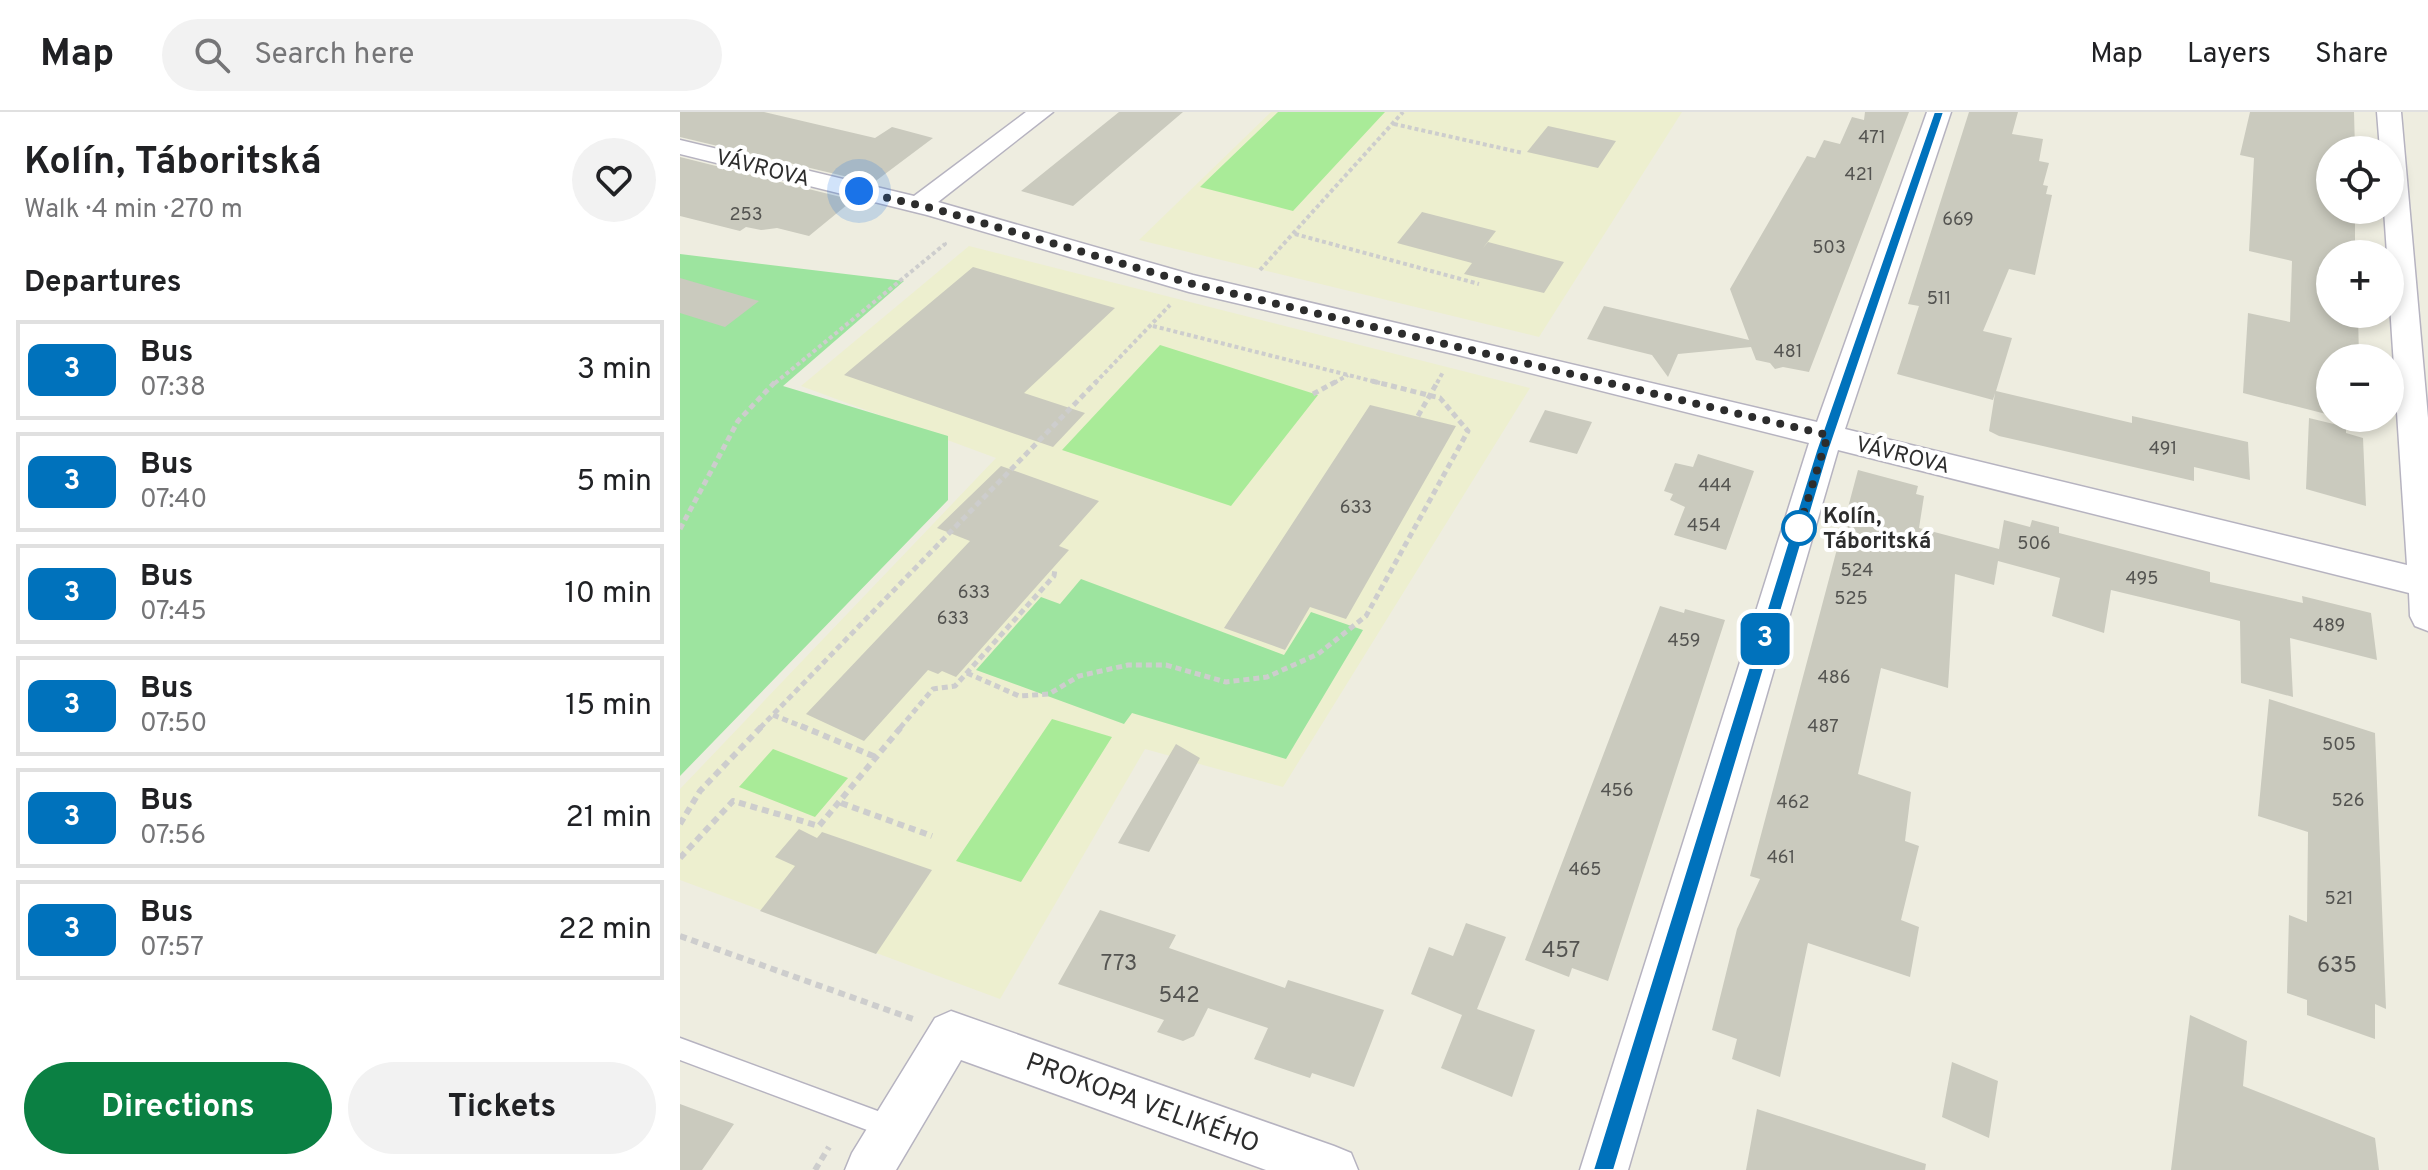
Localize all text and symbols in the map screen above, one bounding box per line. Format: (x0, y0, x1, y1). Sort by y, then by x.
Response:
search box (162, 19, 722, 91)
text: Map (40, 31, 114, 80)
icon: search (190, 33, 234, 77)
text: Search here (254, 37, 414, 74)
text: Map (2090, 37, 2143, 73)
text: Layers (2187, 37, 2271, 73)
text: Share (2315, 37, 2388, 73)
house number: 471 (1858, 127, 1886, 150)
map controls (2316, 136, 2404, 432)
button: locate (2316, 136, 2404, 224)
button: heart (572, 138, 656, 222)
text: Kolín, Táboritská (24, 139, 322, 188)
street label: VÁVROVA (712, 143, 813, 194)
house number: 421 (1845, 164, 1873, 187)
your location (839, 171, 879, 211)
text: Walk · 4 min · 270 m (24, 194, 243, 227)
house number: 253 (729, 204, 763, 227)
house number: 669 (1942, 209, 1974, 232)
house number: 503 (1812, 237, 1846, 260)
button: + (2316, 240, 2404, 328)
text: Departures (24, 265, 182, 302)
house number: 511 (1927, 288, 1951, 311)
text: Bus (140, 335, 193, 372)
house number: 481 (1774, 341, 1802, 364)
button: − (2316, 344, 2404, 432)
text: 3 (64, 352, 80, 388)
text: 3 min (577, 352, 652, 389)
text: 07:38 (140, 372, 206, 405)
street label: VÁVROVA (1852, 430, 1953, 481)
house number: 491 (2149, 438, 2177, 461)
text: Bus (140, 447, 193, 484)
text: 3 (64, 464, 80, 500)
text: 5 min (576, 464, 652, 501)
house number: 444 (1698, 475, 1732, 498)
text: 07:40 (140, 484, 207, 517)
house number: 633 (1340, 497, 1372, 520)
place label: Kolín, Táboritská (1823, 504, 1931, 556)
marker: Kolín, Táboritská (1782, 511, 1816, 545)
house number: 454 (1687, 515, 1721, 538)
house number: 506 (2017, 533, 2051, 556)
text: Bus (140, 559, 193, 596)
house number: 524 (1840, 560, 1874, 583)
house number: 495 (2126, 568, 2158, 591)
text: 3 (64, 576, 80, 612)
text: 10 min (565, 576, 652, 613)
house number: 633 (958, 582, 990, 605)
house number: 525 (1834, 588, 1868, 611)
text: 07:45 (140, 596, 207, 629)
house number: 633 (937, 608, 969, 631)
line badge: 3 (1739, 613, 1791, 665)
house number: 489 (2313, 615, 2345, 638)
text: 3 (1757, 621, 1773, 657)
house number: 459 (1668, 630, 1700, 653)
house number: 486 (1818, 667, 1850, 690)
text: Bus (140, 671, 193, 708)
text: 3 (64, 688, 80, 724)
text: 15 min (565, 688, 652, 725)
text: 07:50 (140, 708, 207, 741)
house number: 487 (1807, 716, 1839, 739)
house number: 505 (2322, 734, 2356, 757)
house number: 456 (1600, 780, 1634, 803)
text: Bus (140, 783, 193, 820)
house number: 526 (2332, 790, 2364, 813)
house number: 462 (1777, 792, 1809, 815)
text: 3 (64, 800, 80, 836)
text: 21 min (565, 800, 652, 837)
text: 07:56 (140, 820, 206, 853)
house number: 461 (1767, 847, 1795, 870)
house number: 465 (1568, 859, 1602, 882)
house number: 521 (2325, 888, 2353, 911)
text: Bus (140, 895, 193, 932)
text: 3 (64, 912, 80, 948)
text: 22 min (558, 912, 652, 949)
text: 07:57 (140, 932, 204, 965)
house number: 457 (1542, 938, 1580, 965)
house number: 773 (1101, 951, 1137, 978)
house number: 635 (2317, 953, 2357, 980)
house number: 542 (1158, 983, 1200, 1010)
street label: PROKOPA VELIKÉHO (1021, 1045, 1264, 1162)
button: Directions (24, 1062, 332, 1154)
button: Tickets (348, 1062, 656, 1154)

